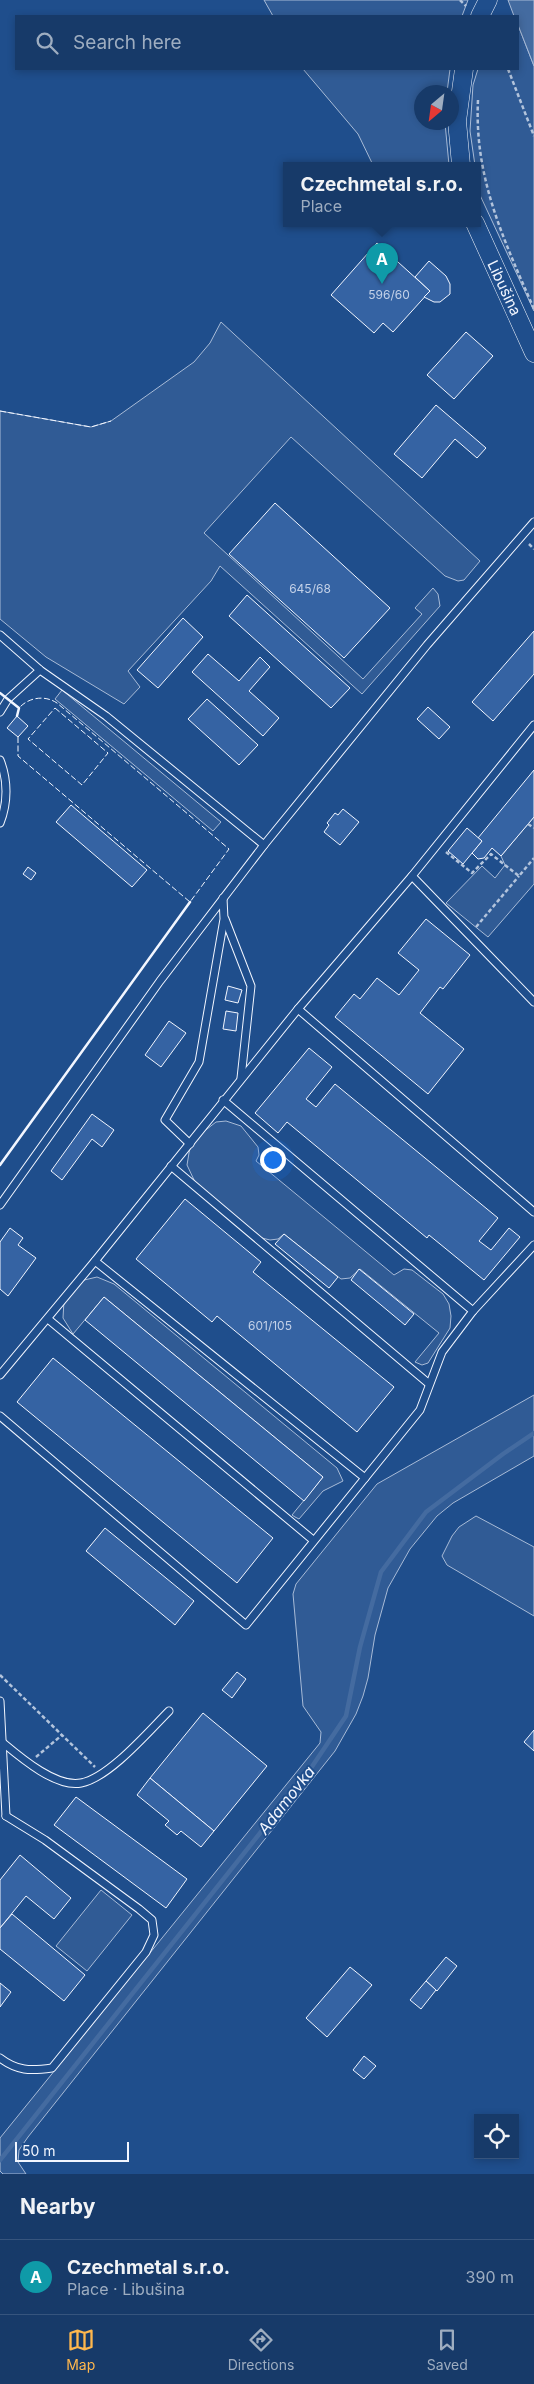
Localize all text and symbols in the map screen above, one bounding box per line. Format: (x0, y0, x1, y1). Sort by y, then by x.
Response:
search box (15, 15, 519, 70)
icon: search (33, 29, 61, 57)
text: Search here (73, 31, 182, 54)
north arrow (414, 85, 459, 130)
popup (283, 162, 481, 227)
text: Czechmetal s.r.o. (300, 173, 464, 196)
text: Place (300, 196, 342, 216)
pin: A (366, 243, 398, 284)
street label: Libušina (483, 257, 526, 319)
house number: 596/60 (368, 287, 410, 302)
house number: 645/68 (289, 581, 331, 596)
your location (260, 1147, 286, 1173)
house number: 601/105 (248, 1318, 292, 1333)
water label: Adamovka (252, 1762, 319, 1839)
map controls (474, 2114, 519, 2159)
button: locate (474, 2114, 519, 2159)
scale bar (15, 2139, 129, 2162)
text: 50 m (22, 2142, 56, 2159)
text: Nearby (20, 2194, 95, 2219)
text: Czechmetal s.r.o. (67, 2256, 230, 2279)
text: A (30, 2267, 42, 2287)
text: 390 m (466, 2267, 514, 2287)
text: Place · Libušina (67, 2279, 185, 2299)
tab: Map (66, 2326, 95, 2373)
tab: Directions (228, 2326, 294, 2373)
tab: Saved (427, 2326, 468, 2373)

